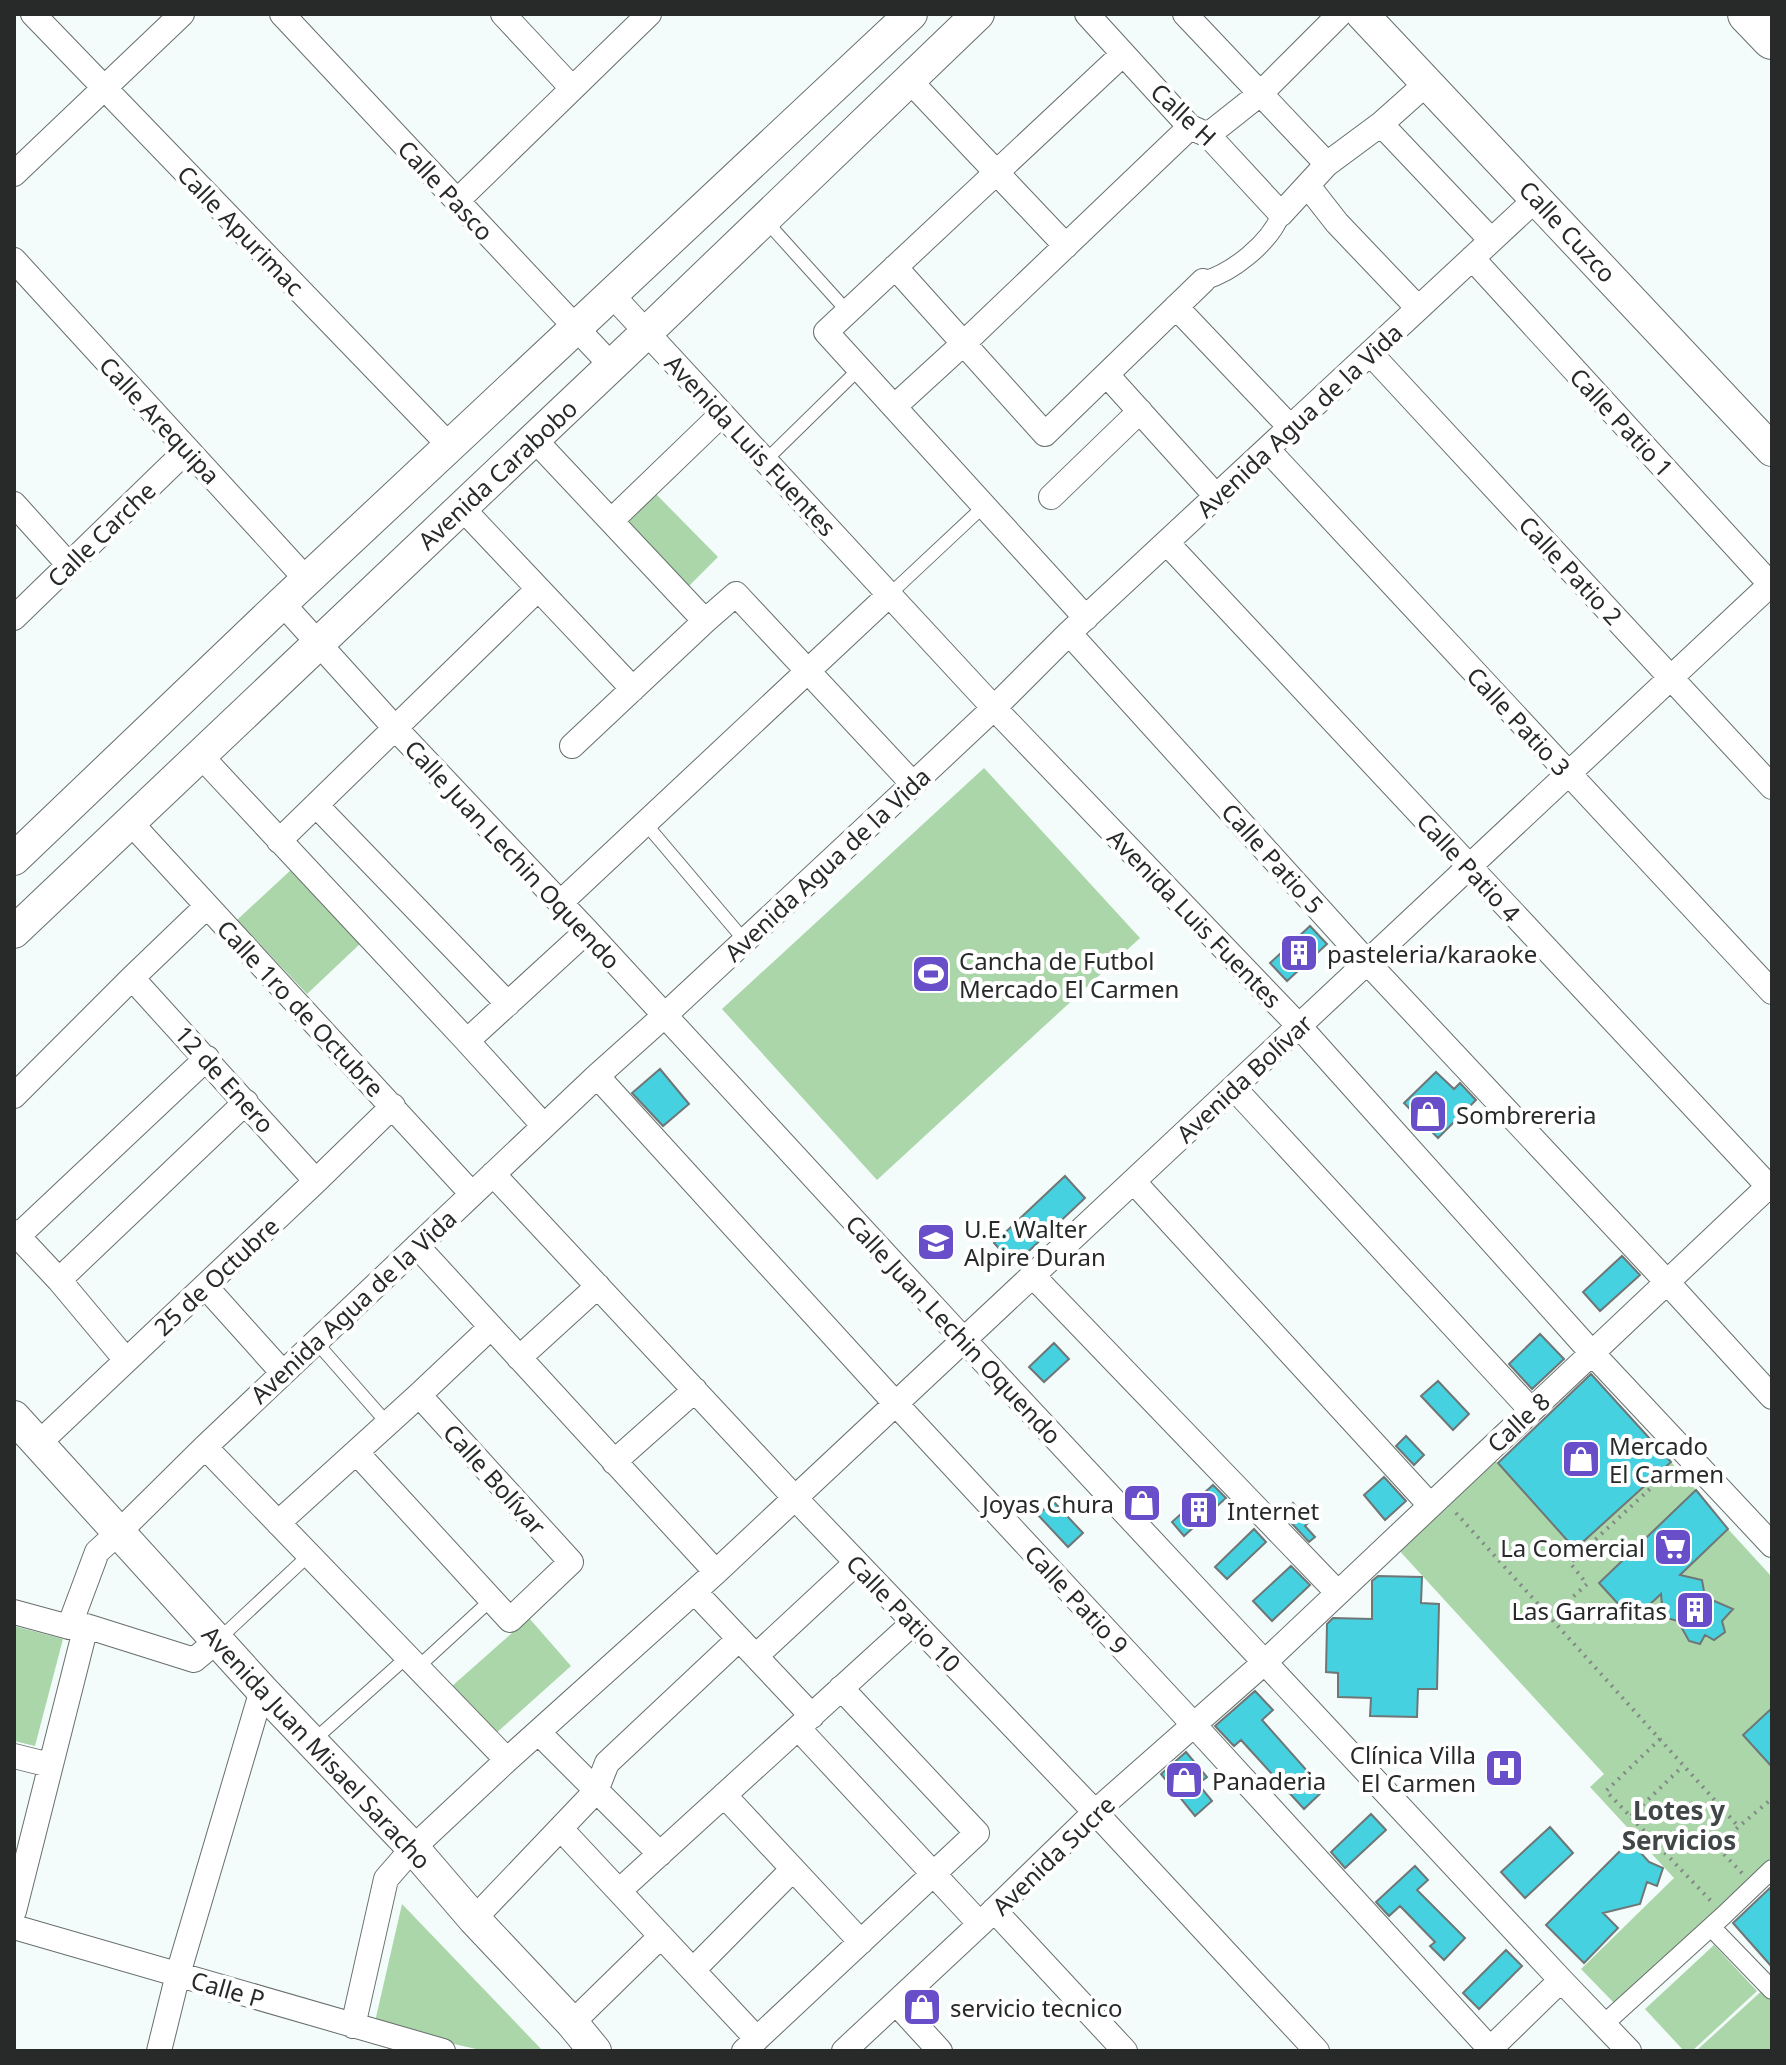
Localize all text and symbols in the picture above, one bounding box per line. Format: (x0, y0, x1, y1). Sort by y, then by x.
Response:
street label: Calle H (1144, 75, 1224, 153)
street label: Calle Pasco (391, 133, 501, 247)
street label: Calle Apurimac (170, 158, 312, 302)
street label: Calle Cuzco (1512, 173, 1624, 289)
street label: Avenida Agua de la Vida (1189, 316, 1409, 524)
street label: Avenida Luis Fuentes (658, 347, 844, 543)
street label: Calle Arequipa (92, 349, 228, 491)
street label: Calle Patio 1 (1563, 360, 1681, 484)
street label: Avenida Carabobo (410, 391, 584, 557)
street label: Calle Carche (40, 474, 162, 594)
street label: Calle Patio 2 (1512, 508, 1630, 632)
street label: Calle Patio 3 (1460, 659, 1578, 783)
street label: Calle Juan Lechin Oquendo (398, 732, 628, 976)
street label: Avenida Agua de la Vida (717, 760, 937, 968)
street label: Calle Patio 5 (1215, 796, 1331, 920)
street label: Calle Patio 4 (1410, 805, 1528, 929)
street label: Avenida Luis Fuentes (1101, 821, 1289, 1015)
street label: Calle 1ro de Octubre (210, 912, 392, 1104)
building icon: pasteleria/karaoke (1278, 932, 1320, 974)
place label: pasteleria/karaoke (1327, 937, 1537, 970)
place label: Cancha de Futbol Mercado El Carmen (959, 944, 1179, 1005)
sports icon: Cancha de Futbol Mercado El Carmen (910, 953, 952, 995)
street label: Avenida Bolívar (1169, 1006, 1319, 1150)
street label: 12 de Enero (168, 1018, 282, 1140)
shop icon: Sombrereria (1407, 1093, 1449, 1135)
place label: Sombrereria (1456, 1098, 1596, 1131)
street label: Avenida Agua de la Vida (243, 1202, 463, 1410)
street label: Calle Juan Lechin Oquendo (839, 1207, 1069, 1451)
street label: 25 de Octubre (146, 1209, 286, 1343)
place label: U.E. Walter Alpire Duran (964, 1212, 1106, 1273)
school or university icon: U.E. Walter Alpire Duran (915, 1221, 957, 1263)
street label: Calle 8 (1479, 1385, 1557, 1459)
street label: Calle Bolívar (436, 1416, 554, 1542)
place label: Mercado El Carmen (1609, 1429, 1724, 1490)
shop icon: Mercado El Carmen (1560, 1438, 1602, 1480)
shop icon: Joyas Chura (1121, 1482, 1163, 1524)
place label: Joyas Chura (980, 1487, 1114, 1520)
building icon: Internet (1178, 1489, 1220, 1531)
place label: Internet (1227, 1494, 1319, 1527)
supermarket icon: La Comercial (1652, 1526, 1694, 1568)
place label: La Comercial (1500, 1531, 1645, 1564)
street label: Calle Patio 9 (1018, 1537, 1136, 1661)
street label: Calle Patio 10 (839, 1547, 969, 1679)
building icon: Las Garrafitas (1674, 1589, 1716, 1631)
place label: Las Garrafitas (1511, 1594, 1667, 1627)
street label: Avenida Juan Misael Saracho (195, 1618, 439, 1876)
place label: Clínica Villa El Carmen (1350, 1738, 1476, 1799)
hospital icon: Clínica Villa El Carmen (1483, 1747, 1525, 1789)
shop icon: Panaderia (1163, 1759, 1205, 1801)
place label: Panaderia (1212, 1764, 1326, 1797)
street label: Avenida Sucre (984, 1788, 1122, 1922)
district label: Lotes y Servicios (1622, 1792, 1736, 1858)
street label: Calle P (187, 1963, 269, 2015)
shop icon: servicio tecnico (901, 1986, 943, 2028)
place label: servicio tecnico (950, 1991, 1123, 2024)

